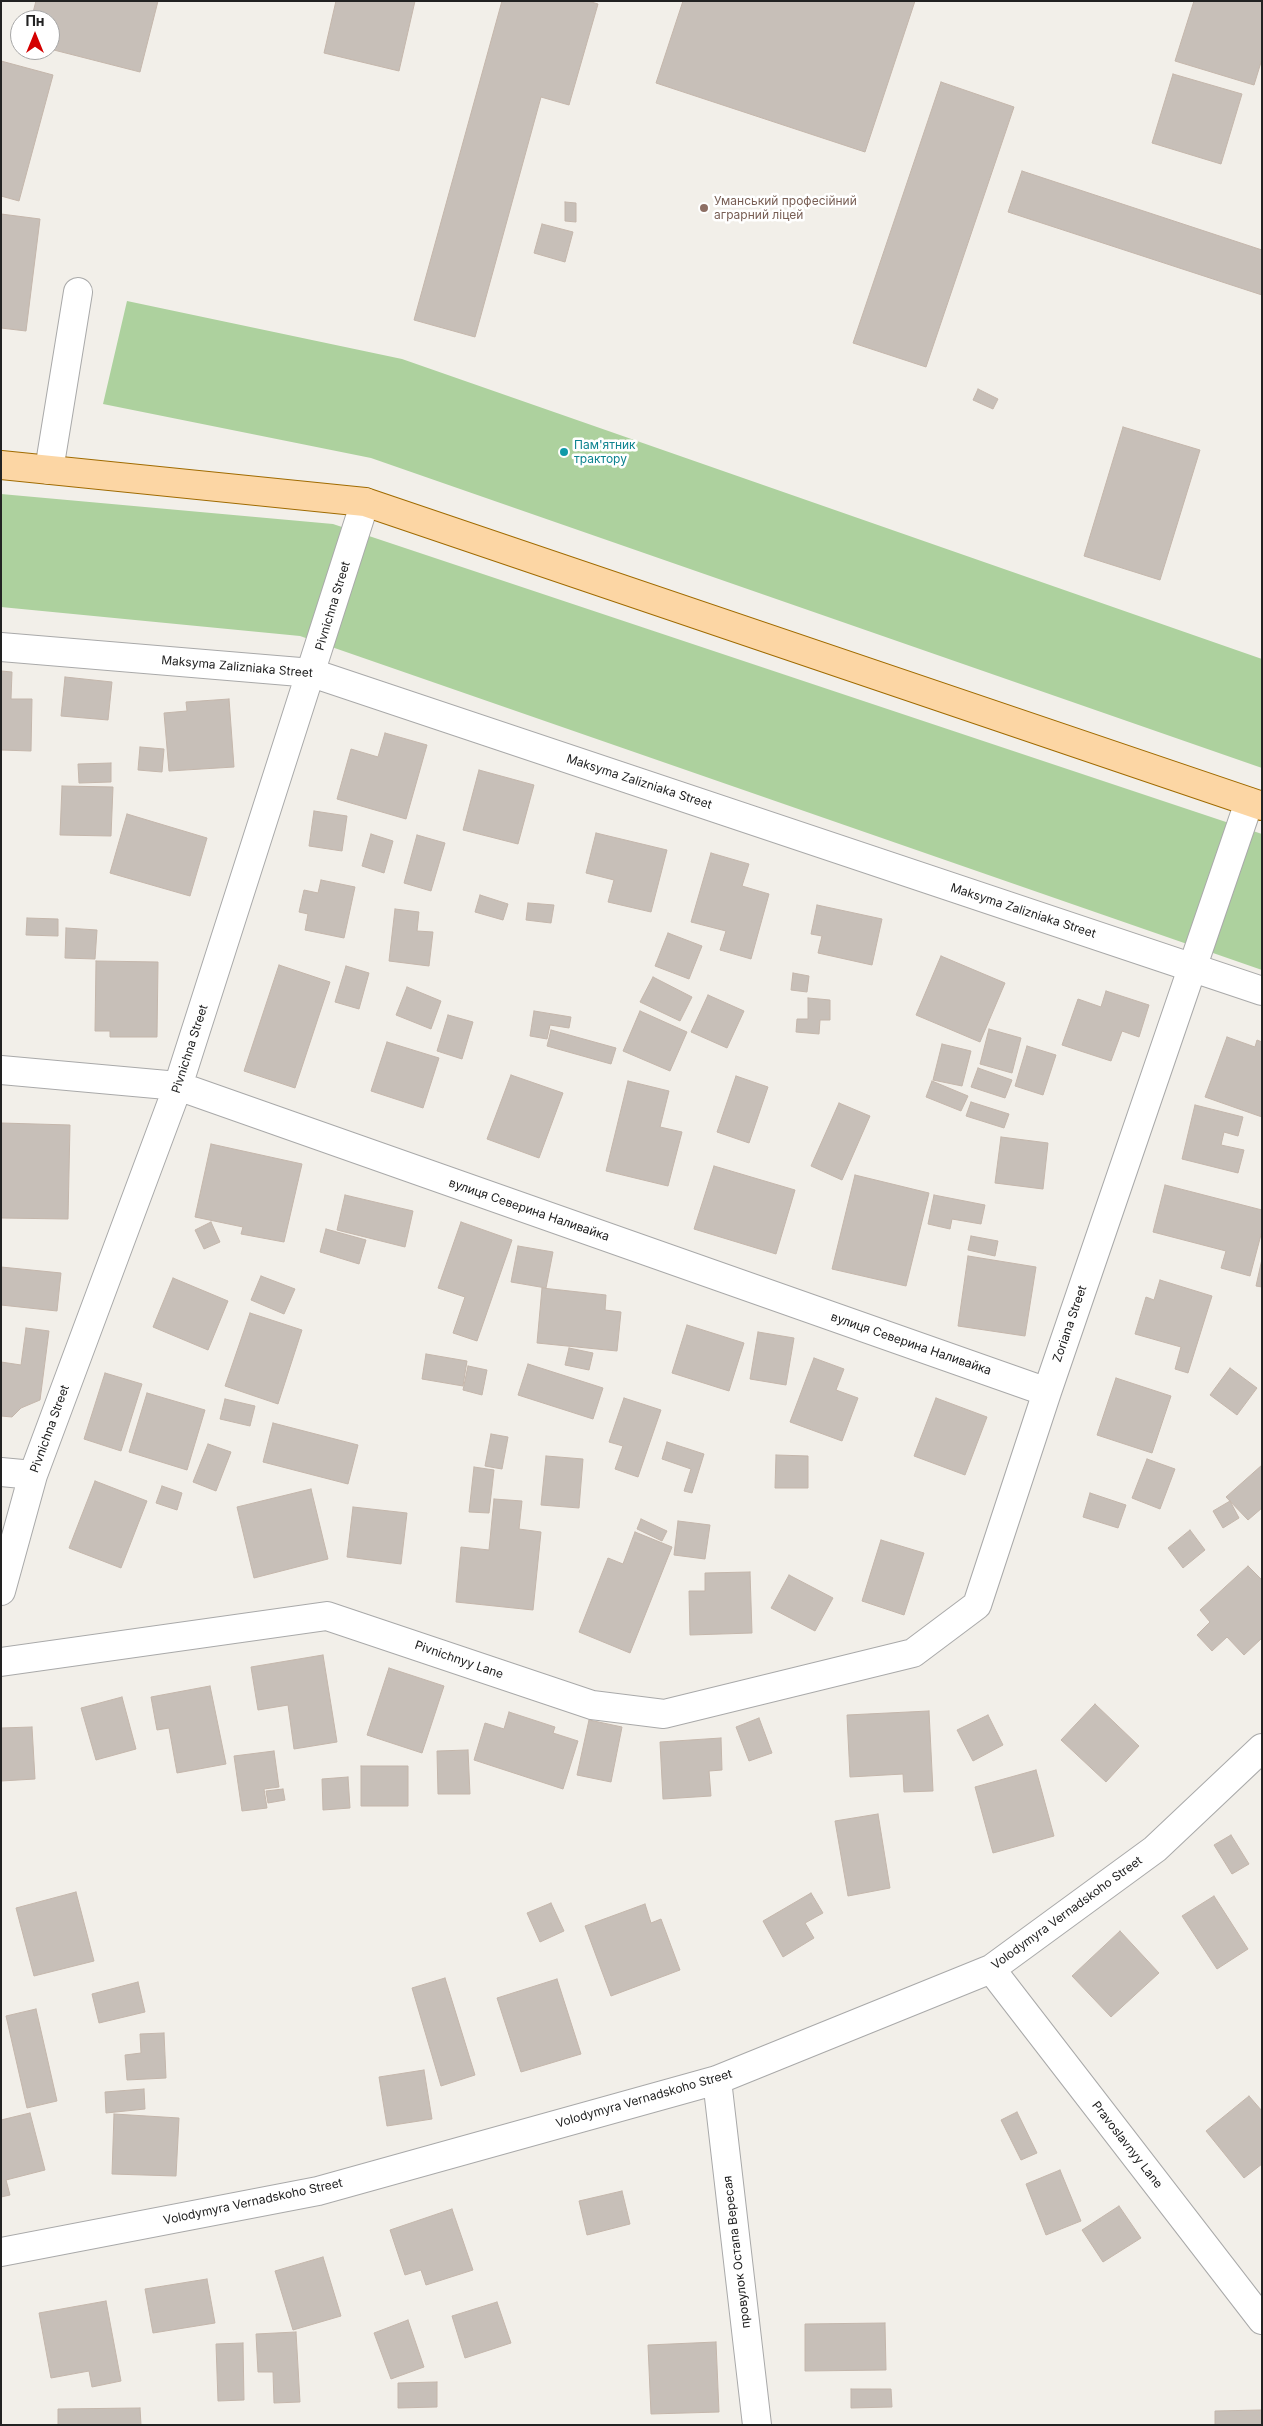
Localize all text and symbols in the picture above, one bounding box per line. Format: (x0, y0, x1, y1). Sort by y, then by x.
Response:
north arrow (10, 10, 60, 60)
text: Пн (25, 12, 45, 29)
place label: Уманський професійний аграрний ліцей (714, 194, 857, 222)
marker: Уманський професійний аграрний ліцей (698, 202, 710, 214)
place label: Пам'ятник трактору (574, 438, 636, 466)
marker: Пам'ятник трактору (558, 446, 570, 458)
street label: Pivnichna Street (313, 560, 353, 652)
street label: Maksyma Zalizniaka Street (161, 653, 313, 681)
street label: Maksyma Zalizniaka Street (565, 752, 713, 812)
street label: Maksyma Zalizniaka Street (949, 881, 1097, 941)
street label: Pivnichna Street (169, 1003, 211, 1095)
street label: вулиця Северина Наливайка (447, 1176, 611, 1244)
street label: Zoriana Street (1050, 1284, 1090, 1364)
street label: вулиця Северина Наливайка (829, 1310, 993, 1378)
street label: Pivnichna Street (27, 1383, 73, 1475)
street label: Pivnichnyy Lane (413, 1638, 505, 1682)
street label: Volodymyra Vernadskoho Street (989, 1853, 1145, 1973)
street label: Volodymyra Vernadskoho Street (554, 2067, 734, 2131)
street label: Pravoslavnyy Lane (1089, 2099, 1165, 2191)
street label: провулок Остапа Вересая (720, 2175, 754, 2329)
street label: Volodymyra Vernadskoho Street (162, 2176, 344, 2228)

